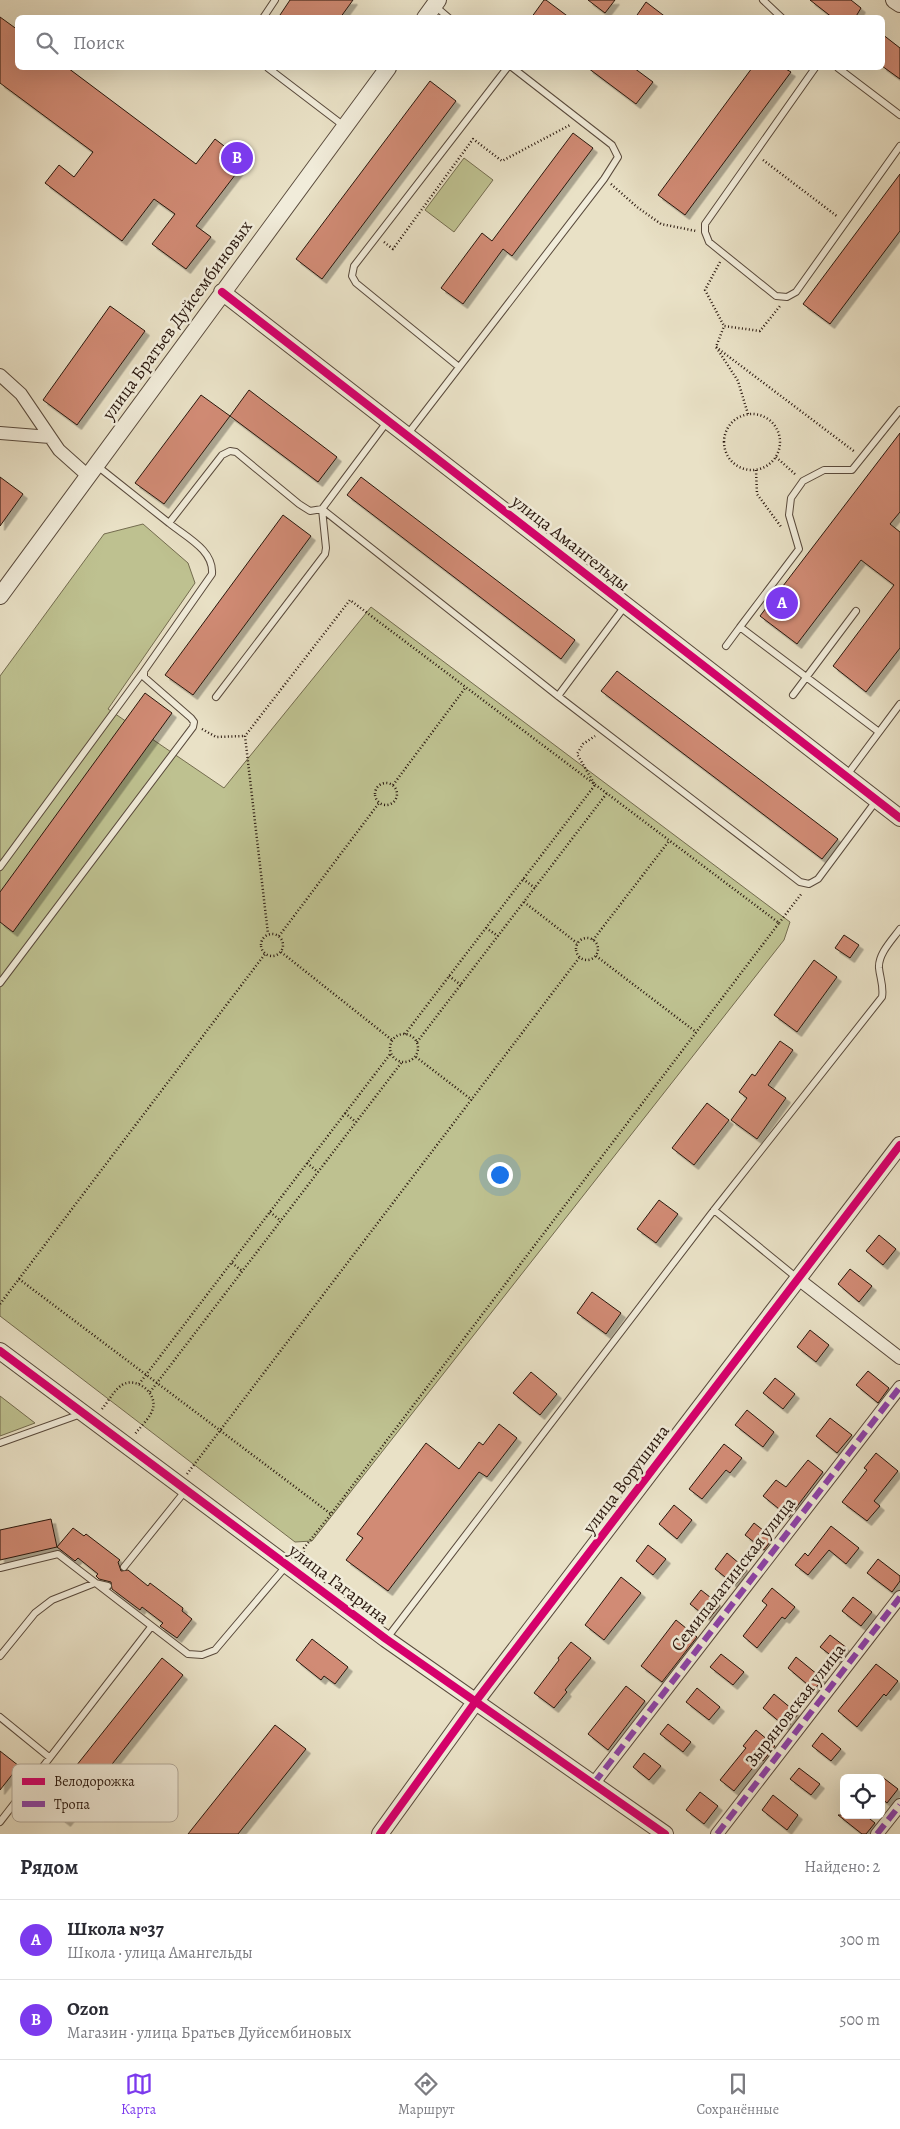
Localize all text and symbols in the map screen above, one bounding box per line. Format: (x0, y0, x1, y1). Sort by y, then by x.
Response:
search box (15, 15, 885, 70)
icon: search (33, 29, 61, 57)
text: Поиск (73, 30, 125, 56)
pin: B (221, 139, 253, 177)
street label: улица Братьев Дуйсембиновых (96, 215, 258, 425)
street label: улица Амангельды (506, 489, 635, 597)
pin: A (766, 584, 798, 622)
your location (487, 1162, 513, 1188)
street label: улица Ворушина (577, 1419, 675, 1539)
street label: Семипалатинская улица (665, 1491, 801, 1656)
street label: улица Гагарина (283, 1538, 395, 1630)
street label: Зыряновская улица (739, 1638, 851, 1772)
legend (12, 1764, 178, 1822)
text: Велодорожка (54, 1772, 135, 1791)
map controls (840, 1774, 885, 1819)
button: locate (840, 1774, 885, 1819)
text: Тропа (54, 1795, 91, 1814)
text: Рядом (20, 1853, 78, 1881)
text: Найдено: 2 (804, 1856, 880, 1878)
text: Школа №37 (67, 1916, 164, 1942)
text: A (31, 1929, 41, 1951)
text: 300 m (840, 1929, 880, 1951)
text: Школа · улица Амангельды (67, 1942, 253, 1964)
text: Ozon (67, 1996, 109, 2022)
text: B (31, 2009, 41, 2031)
text: 500 m (840, 2009, 880, 2031)
text: Магазин · улица Братьев Дуйсембиновых (67, 2022, 351, 2044)
tab: Карта (121, 2070, 156, 2119)
tab: Маршрут (398, 2070, 455, 2119)
tab: Сохранённые (697, 2070, 779, 2119)

